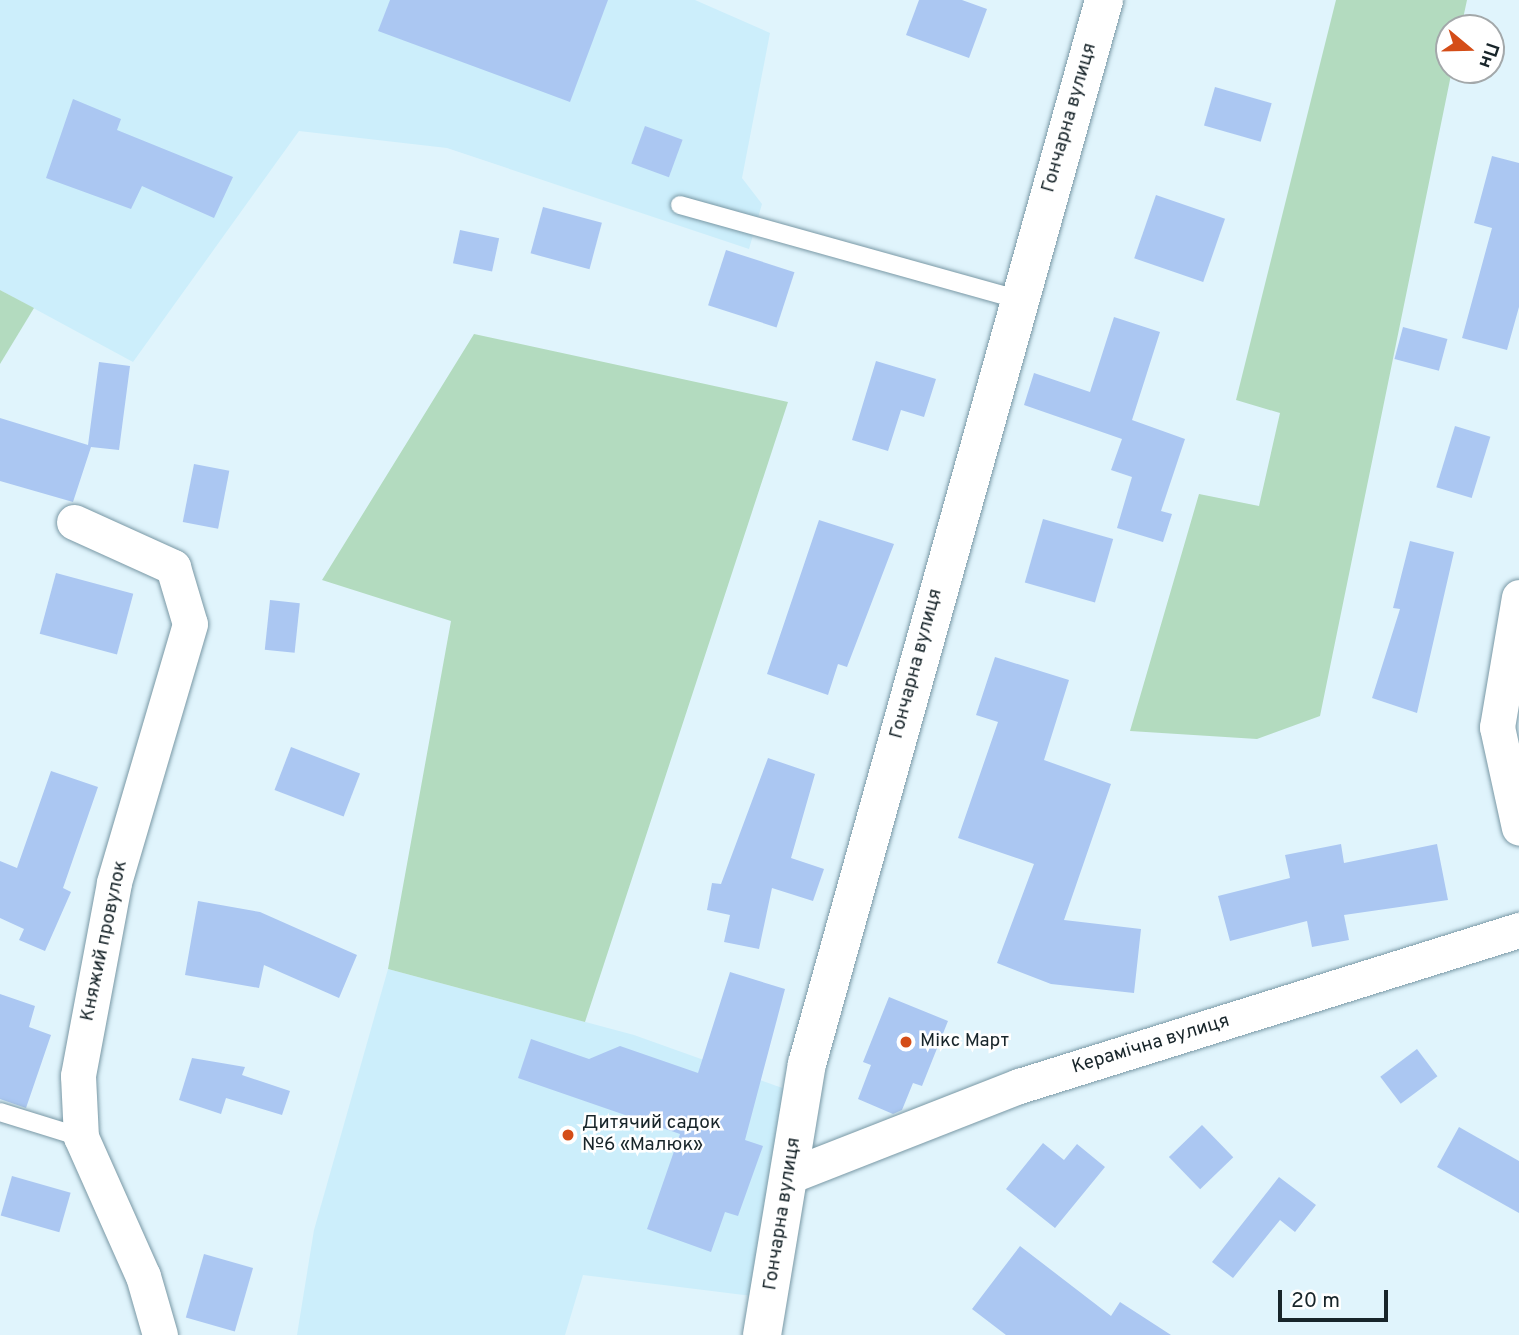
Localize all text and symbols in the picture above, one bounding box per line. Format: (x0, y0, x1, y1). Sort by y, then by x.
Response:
north arrow (1435, 14, 1505, 84)
text: Пн (1472, 39, 1503, 71)
street label: Гончарна вулиця (1038, 41, 1102, 195)
street label: Гончарна вулиця (886, 587, 948, 741)
street label: Княжий провулок (77, 858, 133, 1024)
street label: Керамічна вулиця (1070, 1010, 1232, 1080)
place label: Мікс Март (920, 1031, 1009, 1053)
marker: Мікс Март (898, 1034, 914, 1050)
place label: Дитячий садок №6 «Малюк» (582, 1113, 721, 1157)
marker: Дитячий садок №6 «Малюк» (560, 1127, 576, 1143)
street label: Гончарна вулиця (760, 1136, 806, 1292)
scale bar (1281, 1276, 1391, 1320)
text: 20 m (1291, 1288, 1340, 1315)

